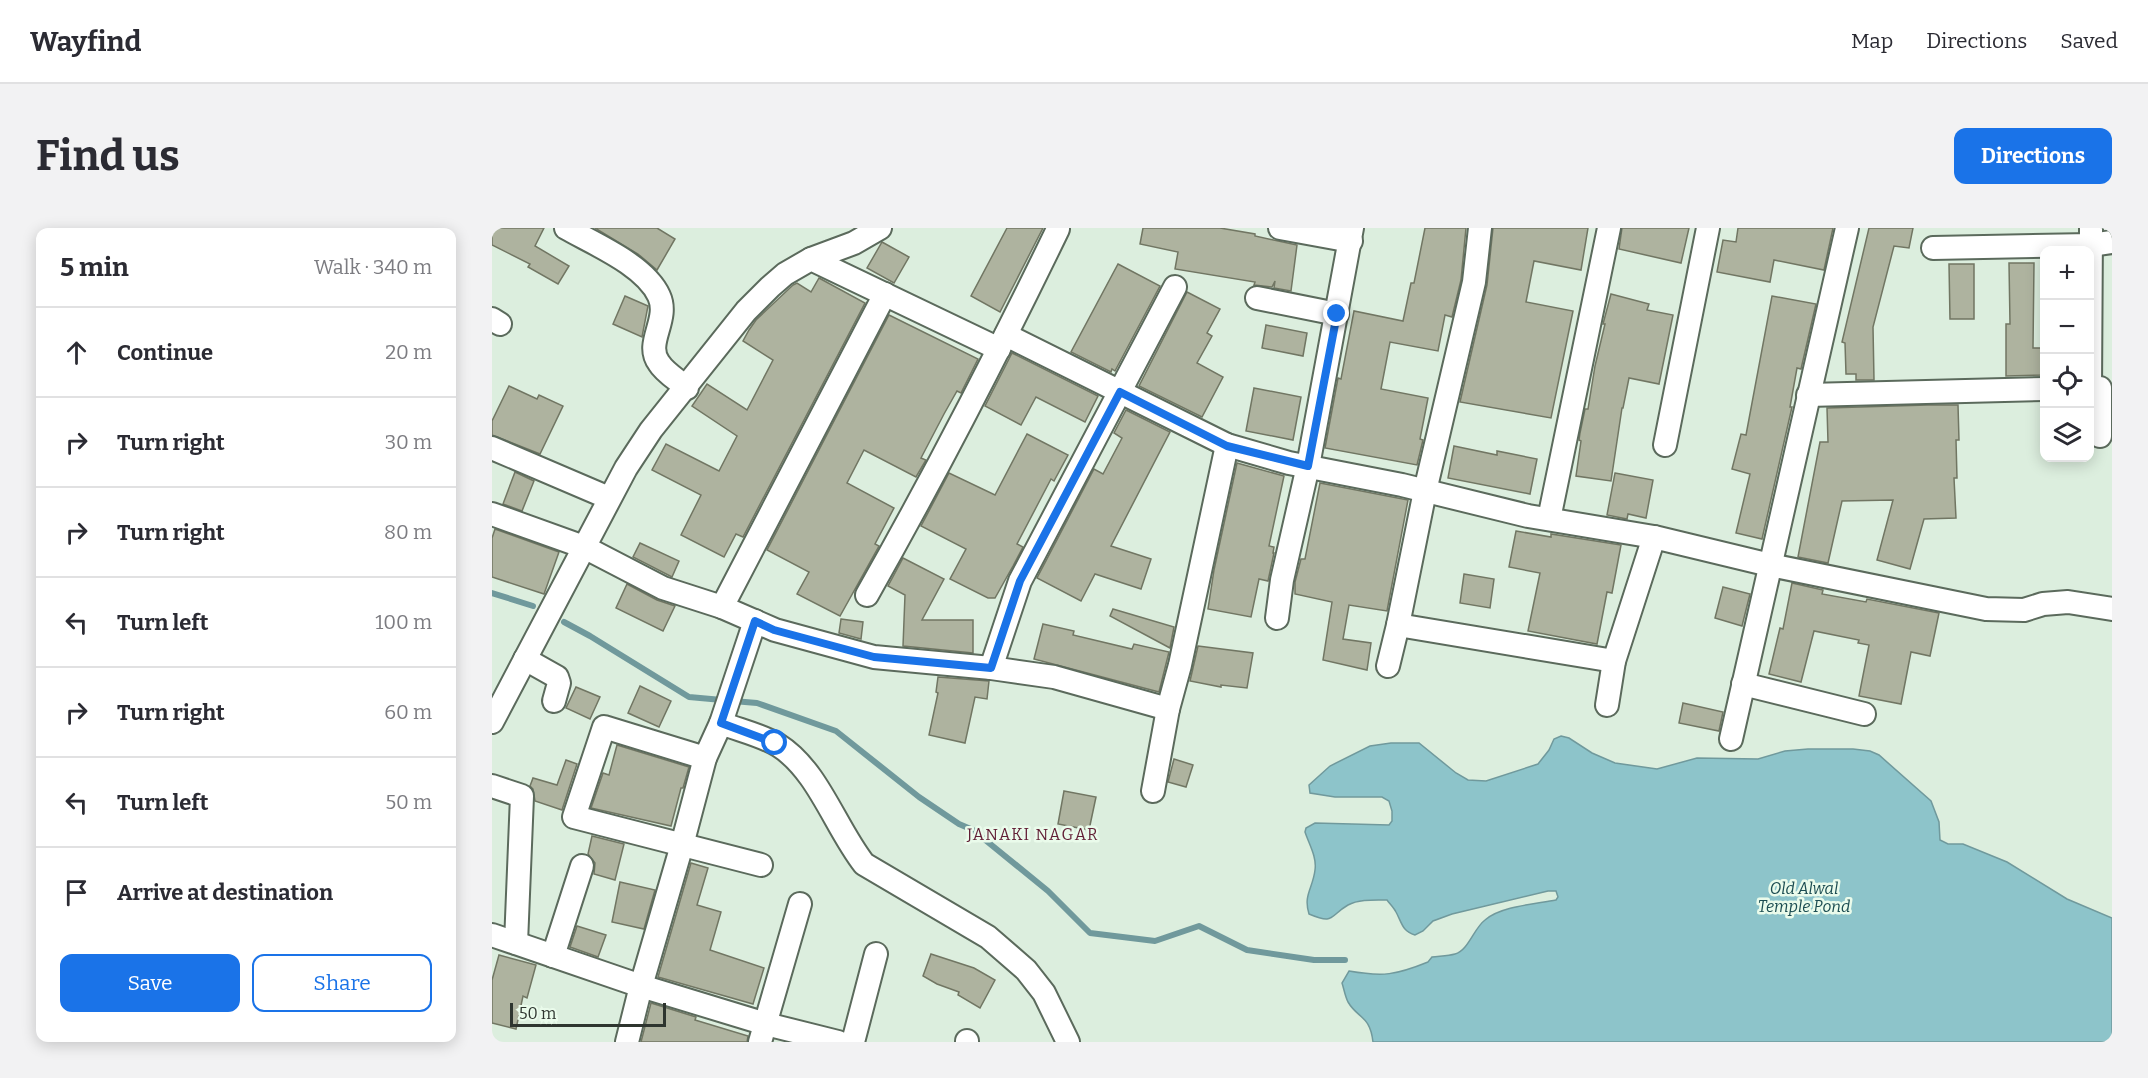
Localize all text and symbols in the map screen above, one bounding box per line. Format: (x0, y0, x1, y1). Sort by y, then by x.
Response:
text: Wayfind (30, 25, 141, 58)
text: Map (1851, 28, 1893, 54)
text: Directions (1926, 28, 2027, 54)
text: Saved (2060, 28, 2118, 54)
button: Directions (1954, 128, 2112, 184)
text: Find us (36, 131, 180, 181)
map controls (2040, 246, 2094, 462)
button: + (2040, 246, 2094, 300)
text: 5 min (60, 252, 129, 283)
text: Walk · 340 m (314, 255, 432, 279)
route end (1323, 300, 1349, 326)
button: − (2040, 300, 2094, 354)
icon: ahead (60, 336, 93, 369)
text: Continue (117, 339, 213, 366)
text: 20 m (385, 340, 432, 364)
button: locate (2040, 354, 2094, 408)
button: layers (2040, 408, 2094, 462)
icon: right (60, 426, 93, 459)
text: Turn right (117, 429, 225, 456)
text: 30 m (385, 430, 432, 454)
icon: right (60, 516, 93, 549)
text: Turn right (117, 519, 225, 546)
text: 80 m (384, 520, 432, 544)
icon: left (60, 606, 93, 639)
text: Turn left (117, 609, 209, 636)
text: 100 m (375, 610, 432, 634)
icon: right (60, 696, 93, 729)
text: Turn right (117, 699, 225, 726)
text: 60 m (384, 700, 432, 724)
route start (761, 729, 787, 755)
icon: left (60, 786, 93, 819)
text: Turn left (117, 789, 209, 816)
text: 50 m (385, 790, 432, 814)
district label: JANAKI NAGAR (966, 825, 1099, 844)
icon: arrive (60, 876, 93, 909)
text: Arrive at destination (117, 879, 333, 906)
water label: Old Alwal Temple Pond (1758, 879, 1850, 916)
button: Save (60, 954, 240, 1012)
button: Share (252, 954, 432, 1012)
scale bar (510, 1000, 666, 1028)
text: 50 m (519, 1004, 556, 1023)

